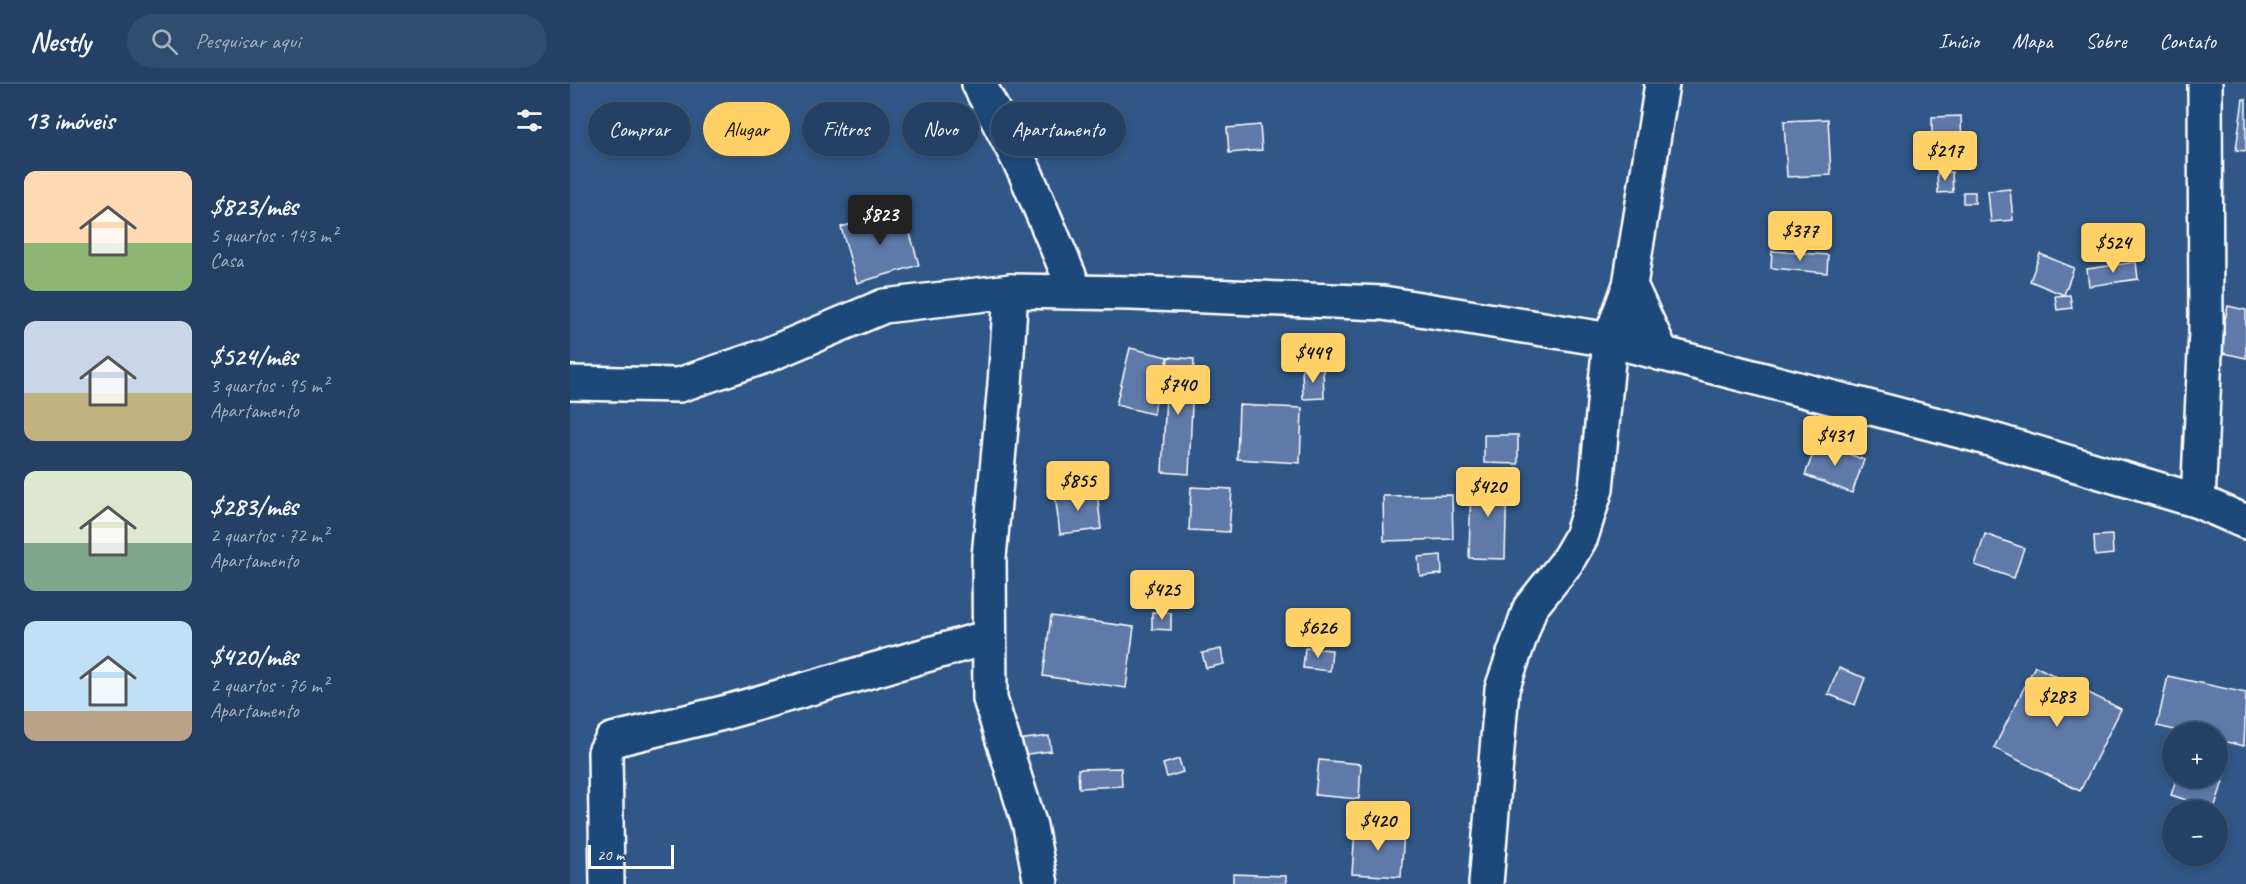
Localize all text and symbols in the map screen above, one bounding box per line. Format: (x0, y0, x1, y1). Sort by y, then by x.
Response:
search box (127, 14, 547, 68)
text: Nestly (30, 24, 91, 59)
icon: search (148, 25, 181, 58)
text: Pesquisar aqui (196, 27, 300, 55)
text: Início (1939, 28, 1979, 54)
text: Mapa (2012, 28, 2053, 54)
text: Sobre (2086, 28, 2126, 54)
text: Contato (2159, 28, 2216, 54)
chip: Comprar (588, 102, 691, 156)
chip: Alugar (703, 102, 790, 156)
chip: Filtros (802, 102, 890, 156)
chip: Novo (902, 102, 979, 156)
chip: Apartamento (991, 102, 1126, 156)
text: 13 imóveis (24, 104, 114, 137)
icon: filters (513, 104, 546, 137)
pin: $217 (1909, 131, 1981, 182)
text: $217 (1927, 138, 1963, 163)
text: $823/mês (210, 190, 298, 223)
icon: home (72, 195, 144, 267)
pin: $823 (844, 195, 916, 246)
text: $823 (862, 202, 898, 227)
pin: $377 (1764, 211, 1836, 262)
text: $377 (1782, 218, 1818, 243)
text: 5 quartos · 143 m² (210, 223, 337, 248)
pin: $524 (2077, 223, 2149, 274)
text: $524 (2095, 230, 2131, 255)
text: Casa (210, 248, 243, 273)
pin: $449 (1277, 333, 1349, 384)
text: $524/mês (210, 340, 297, 373)
text: $449 (1295, 340, 1331, 365)
icon: home (72, 345, 144, 417)
pin: $740 (1142, 365, 1214, 416)
text: $740 (1160, 372, 1196, 397)
text: 3 quartos · 95 m² (210, 373, 328, 398)
text: Apartamento (210, 398, 299, 423)
pin: $431 (1799, 416, 1871, 467)
text: $431 (1817, 423, 1853, 448)
pin: $855 (1042, 461, 1114, 512)
pin: $420 (1452, 467, 1524, 518)
text: $855 (1060, 468, 1096, 493)
text: $420 (1470, 474, 1506, 499)
text: $283/mês (210, 490, 298, 523)
icon: home (72, 495, 144, 567)
text: 2 quartos · 72 m² (210, 523, 328, 548)
text: Apartamento (210, 548, 299, 573)
pin: $425 (1126, 570, 1198, 621)
text: $425 (1144, 577, 1180, 602)
pin: $626 (1282, 608, 1354, 659)
text: $626 (1300, 615, 1336, 640)
text: $420/mês (210, 640, 298, 673)
icon: home (72, 645, 144, 717)
text: 2 quartos · 76 m² (210, 673, 328, 698)
pin: $283 (2021, 677, 2093, 728)
text: $283 (2039, 684, 2075, 709)
text: Apartamento (210, 698, 299, 723)
map controls (2162, 722, 2228, 866)
button: + (2162, 722, 2228, 788)
button: − (2162, 800, 2228, 866)
pin: $420 (1342, 801, 1414, 852)
text: $420 (1360, 808, 1396, 833)
scale bar (588, 842, 674, 870)
text: 20 m (597, 845, 624, 865)

